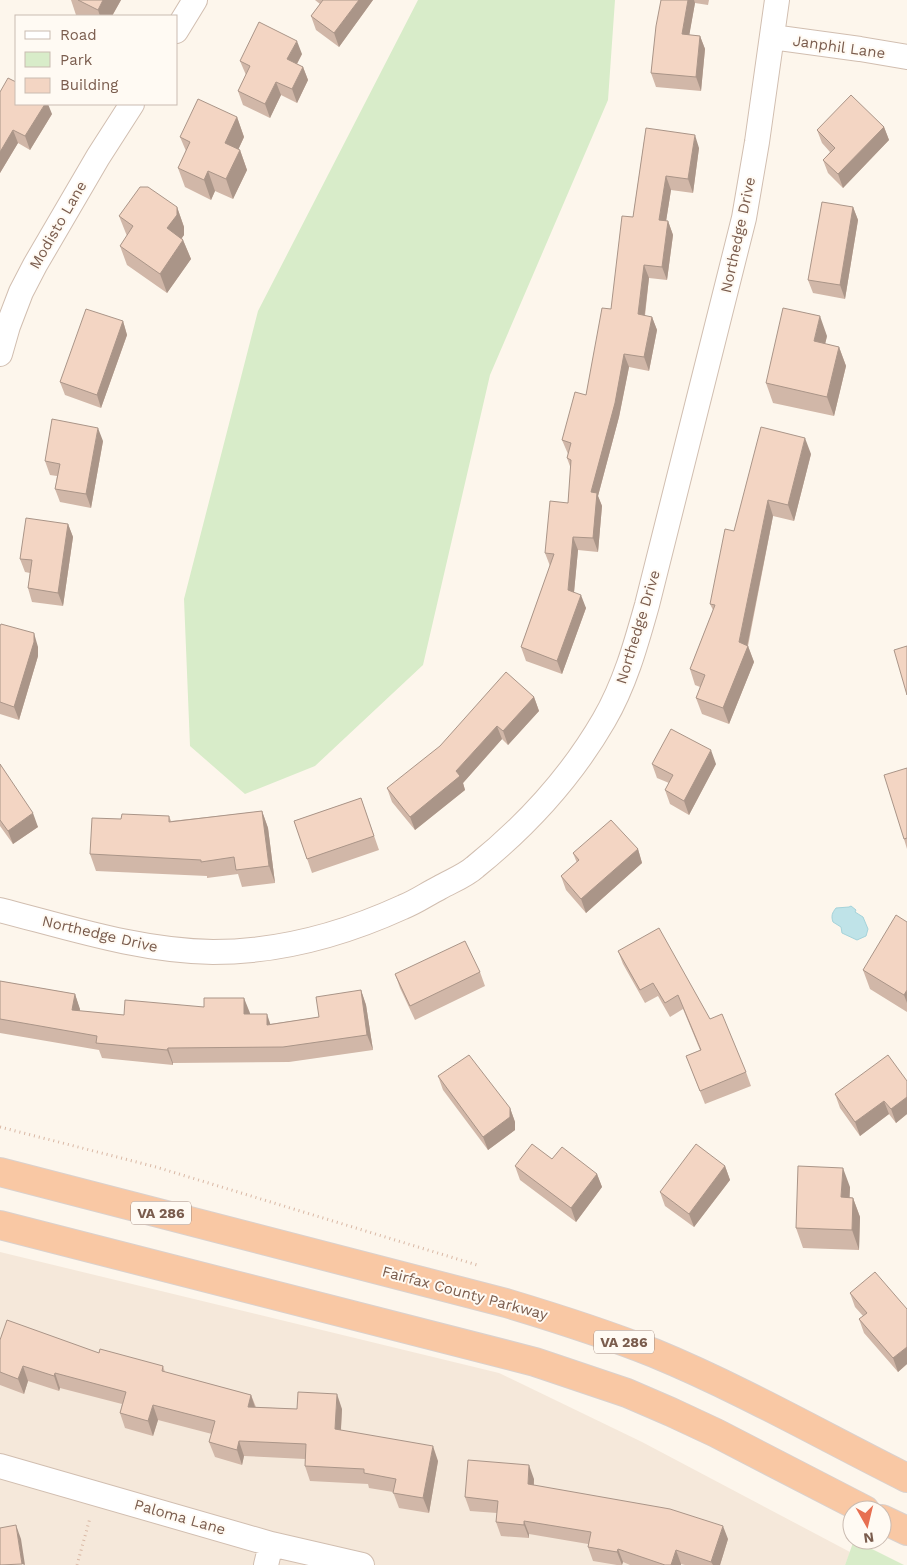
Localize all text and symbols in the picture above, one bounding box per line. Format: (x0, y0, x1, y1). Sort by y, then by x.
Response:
legend (15, 15, 178, 105)
text: Road (60, 26, 97, 44)
street label: Janphil Lane (792, 32, 886, 62)
text: Park (60, 51, 93, 69)
text: Building (60, 76, 118, 94)
street label: Northedge Drive (717, 175, 759, 295)
street label: Modisto Lane (26, 178, 90, 272)
street label: Northedge Drive (612, 568, 664, 686)
street label: Northedge Drive (40, 912, 160, 956)
road number: VA 286 (131, 1202, 191, 1224)
street label: Fairfax County Parkway (380, 1262, 550, 1324)
road number: VA 286 (594, 1330, 654, 1354)
street label: Paloma Lane (132, 1495, 228, 1539)
north arrow (842, 1500, 892, 1550)
text: N (863, 1529, 875, 1547)

